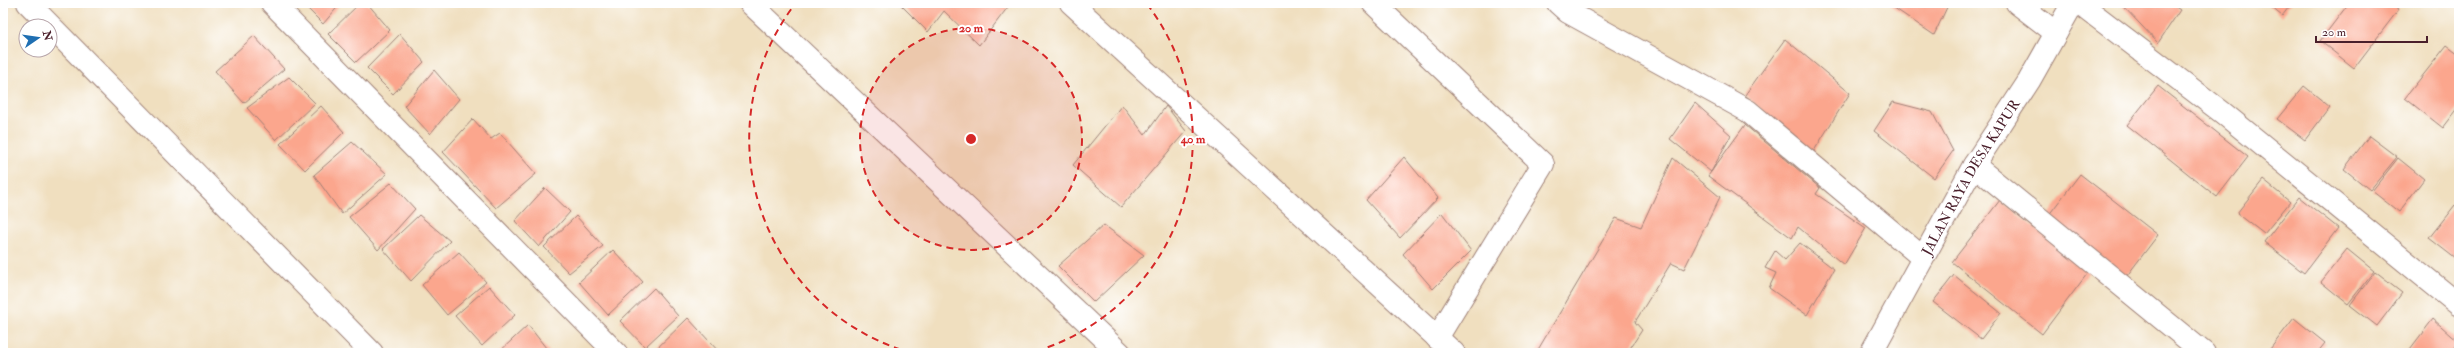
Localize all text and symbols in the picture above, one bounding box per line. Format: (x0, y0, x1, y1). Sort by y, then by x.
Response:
north arrow (18, 18, 58, 58)
scale bar (2316, 18, 2427, 44)
text: 20 m (959, 21, 984, 36)
text: 20 m (2322, 25, 2347, 40)
text: N (40, 29, 55, 43)
street label: JALAN RAYA DESA KAPUR (1917, 95, 2024, 259)
centre of rings (964, 132, 978, 146)
text: 40 m (1180, 132, 1206, 147)

